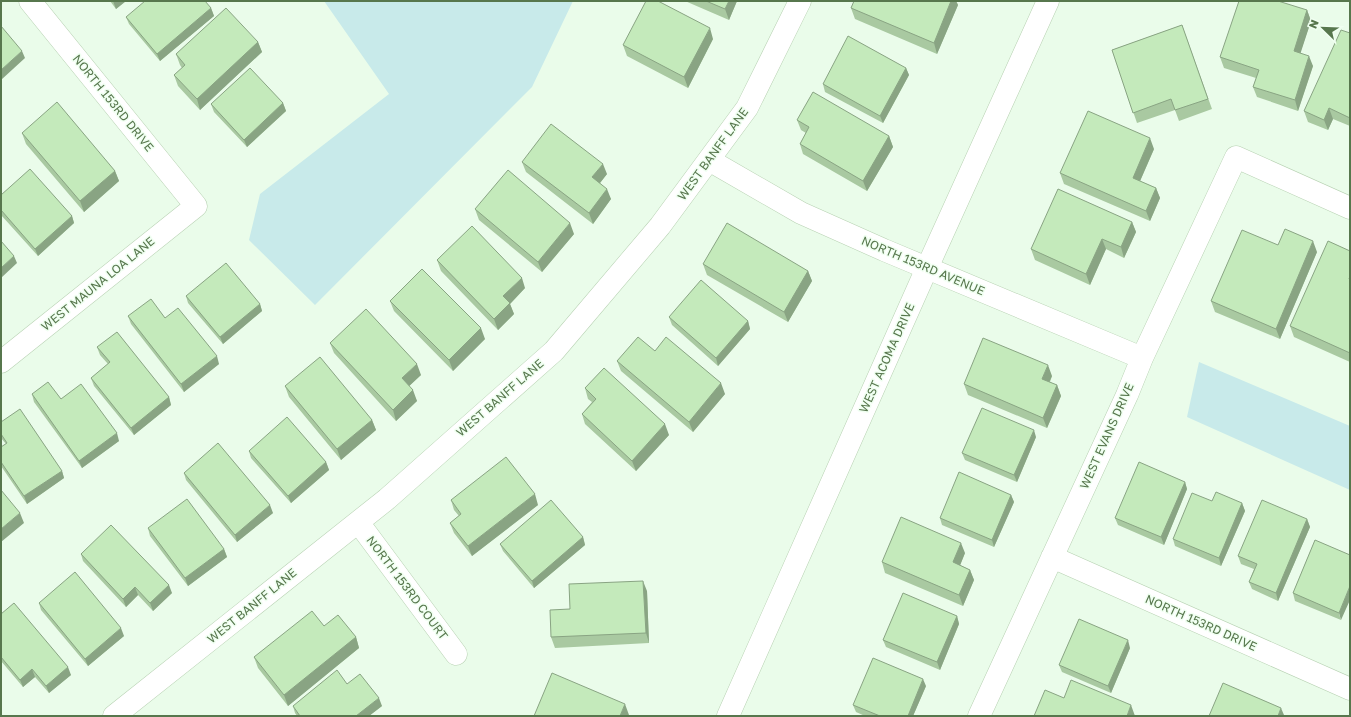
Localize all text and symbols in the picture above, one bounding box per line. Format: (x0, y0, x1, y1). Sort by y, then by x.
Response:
north arrow (1303, 8, 1343, 48)
text: N (1306, 18, 1321, 30)
street label: NORTH 153RD DRIVE (70, 51, 157, 154)
street label: WEST BANFF LANE (674, 104, 751, 203)
street label: WEST MAUNA LOA LANE (38, 233, 157, 334)
street label: NORTH 153RD AVENUE (859, 233, 987, 298)
street label: WEST ACOMA DRIVE (856, 301, 918, 415)
street label: WEST BANFF LANE (453, 356, 546, 440)
street label: WEST EVANS DRIVE (1076, 380, 1137, 491)
street label: NORTH 153RD COURT (363, 533, 452, 643)
street label: WEST BANFF LANE (204, 565, 299, 646)
street label: NORTH 153RD DRIVE (1143, 591, 1259, 654)

